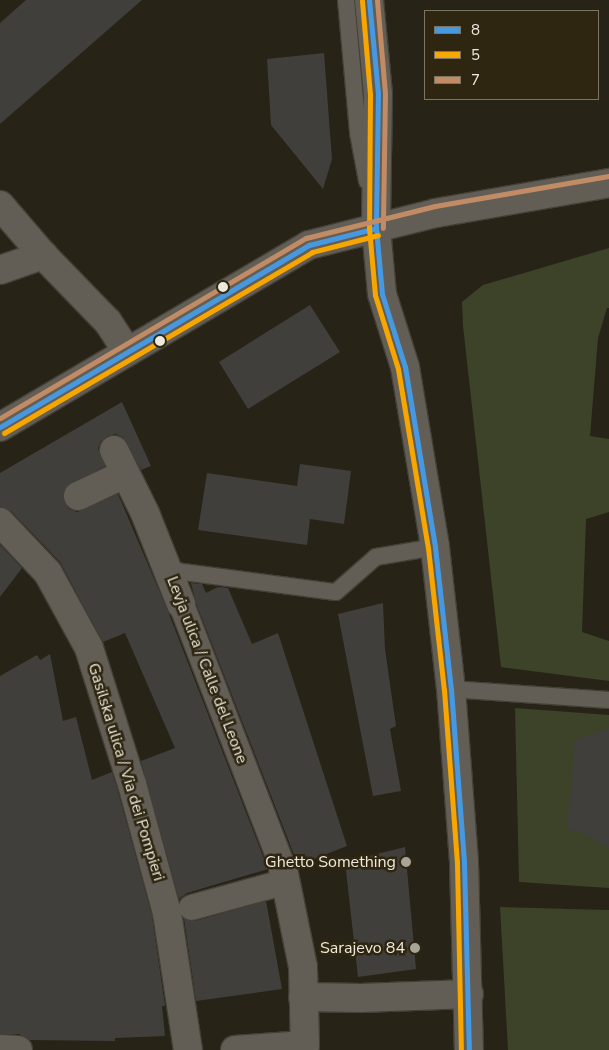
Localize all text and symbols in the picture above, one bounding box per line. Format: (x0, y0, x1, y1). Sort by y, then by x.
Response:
legend (424, 10, 599, 100)
text: 8 (471, 20, 480, 40)
text: 5 (471, 45, 480, 65)
text: 7 (471, 70, 480, 90)
unlabelled marker (218, 282, 228, 292)
unlabelled marker (155, 336, 165, 346)
street label: Levja ulica / Calle del Leone (162, 574, 252, 766)
street label: Gasilska ulica / Via dei Pompieri (84, 661, 168, 883)
place label: Ghetto Something (265, 852, 396, 872)
marker: Ghetto Something (400, 856, 412, 868)
place label: Sarajevo 84 (320, 938, 405, 958)
marker: Sarajevo 84 (409, 942, 421, 954)

